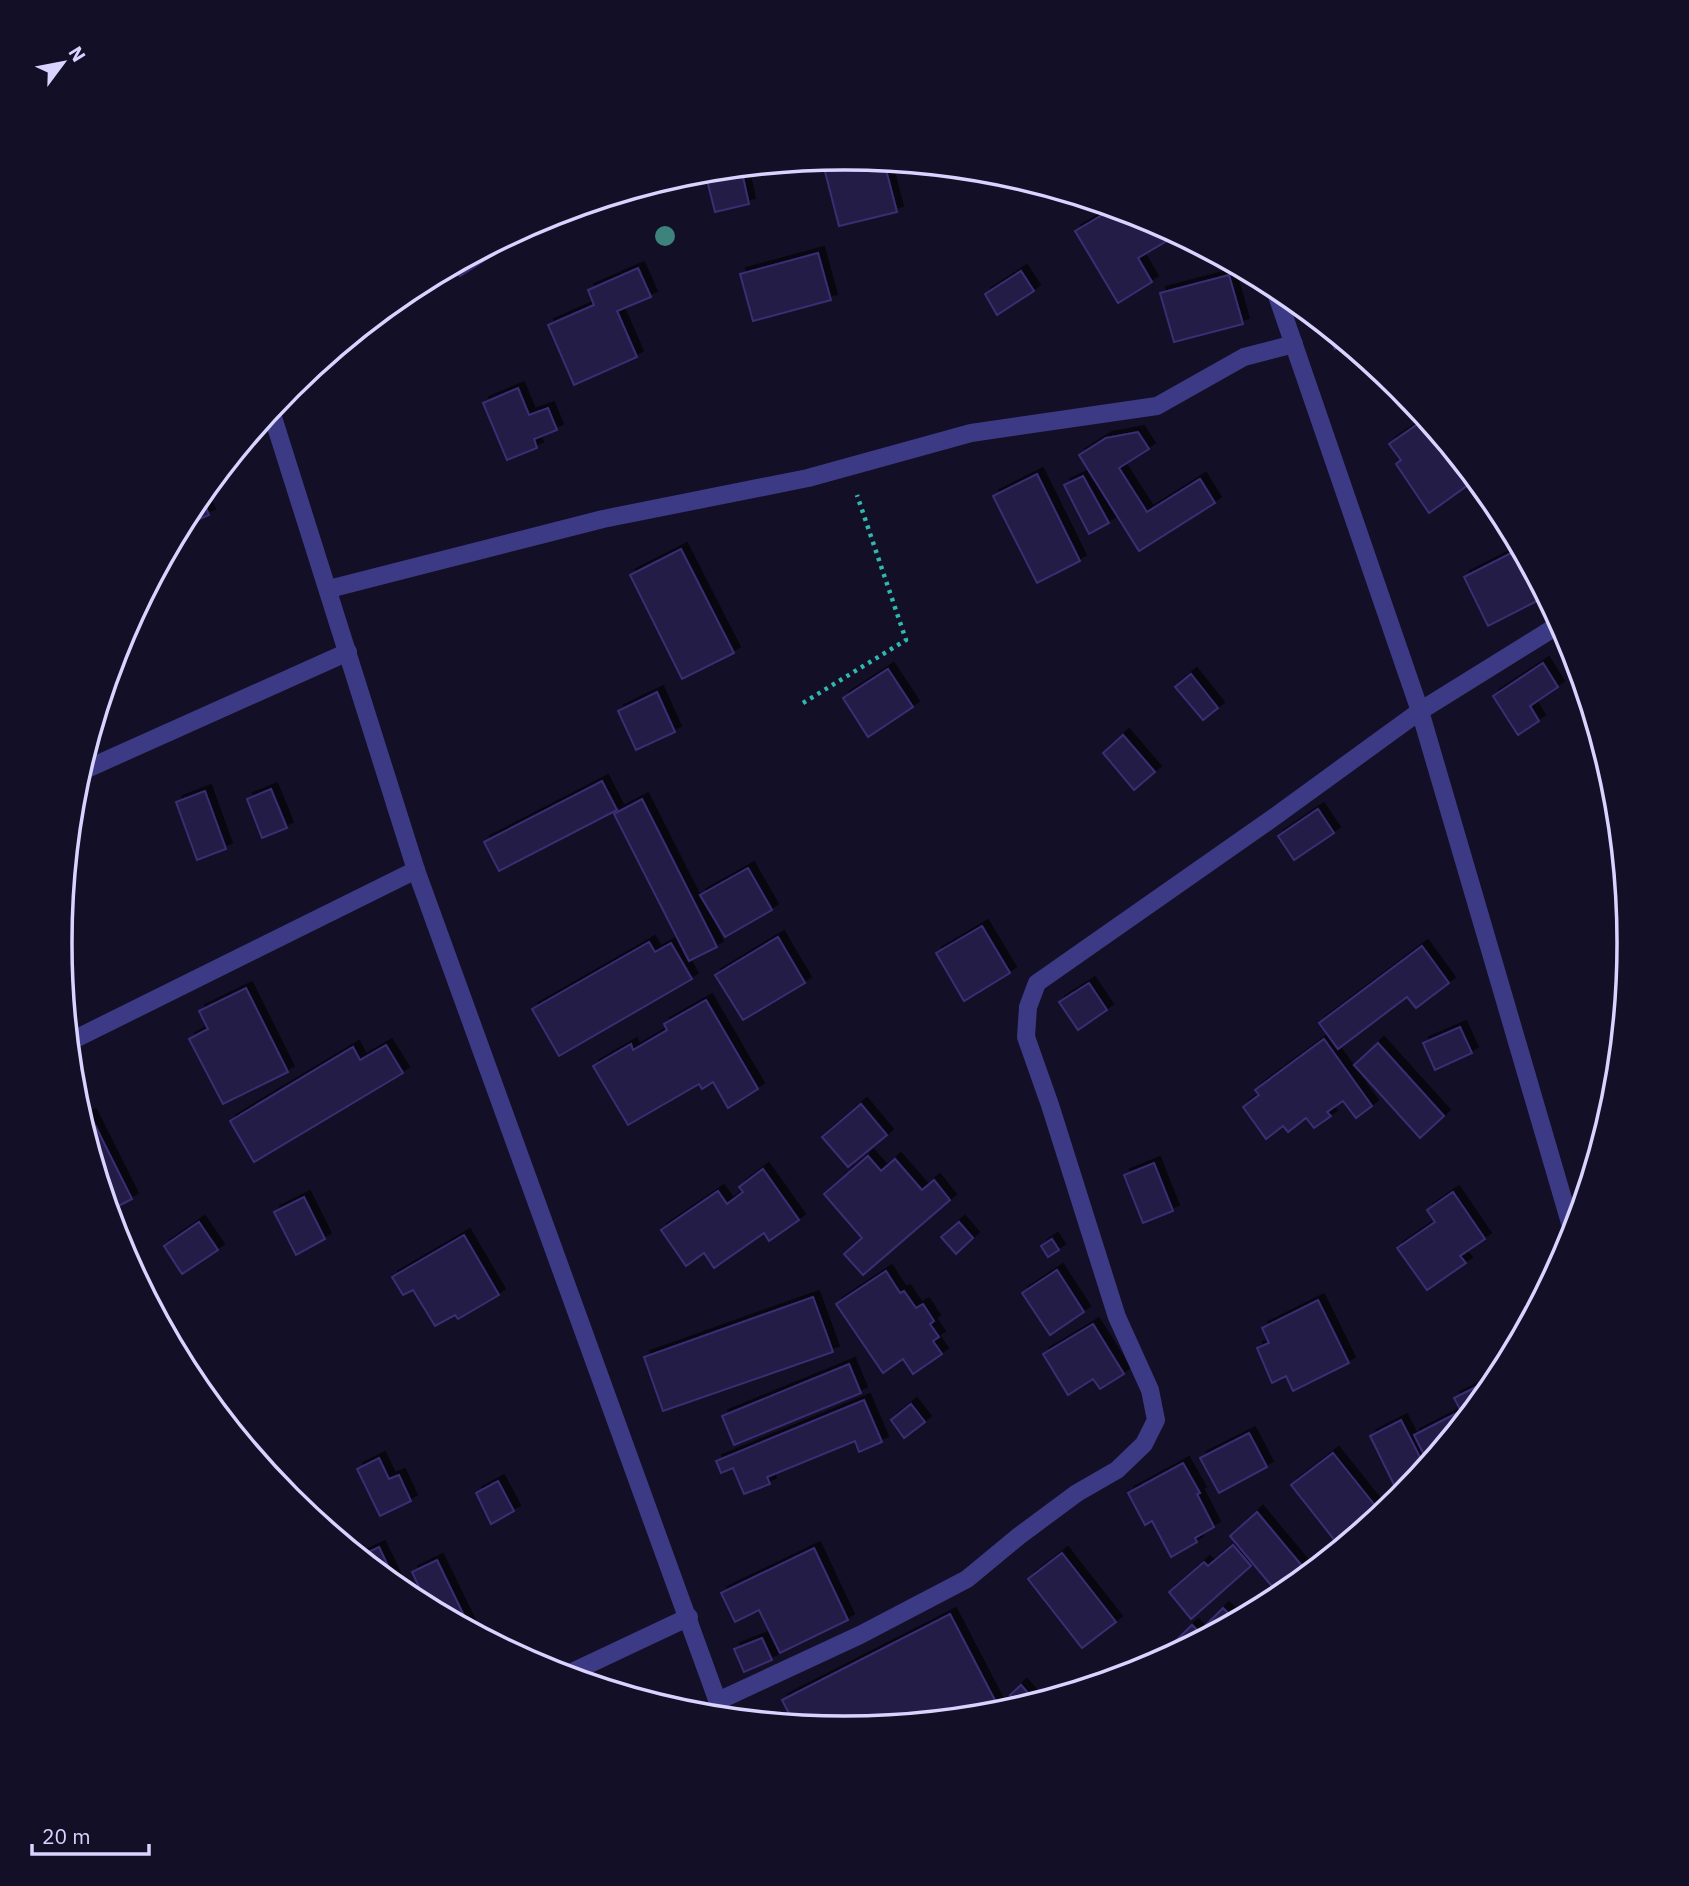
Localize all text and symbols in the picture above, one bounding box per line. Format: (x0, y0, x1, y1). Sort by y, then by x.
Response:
north arrow (28, 28, 98, 98)
text: N (64, 42, 91, 66)
scale bar (32, 1812, 149, 1856)
text: 20 m (42, 1822, 91, 1850)

